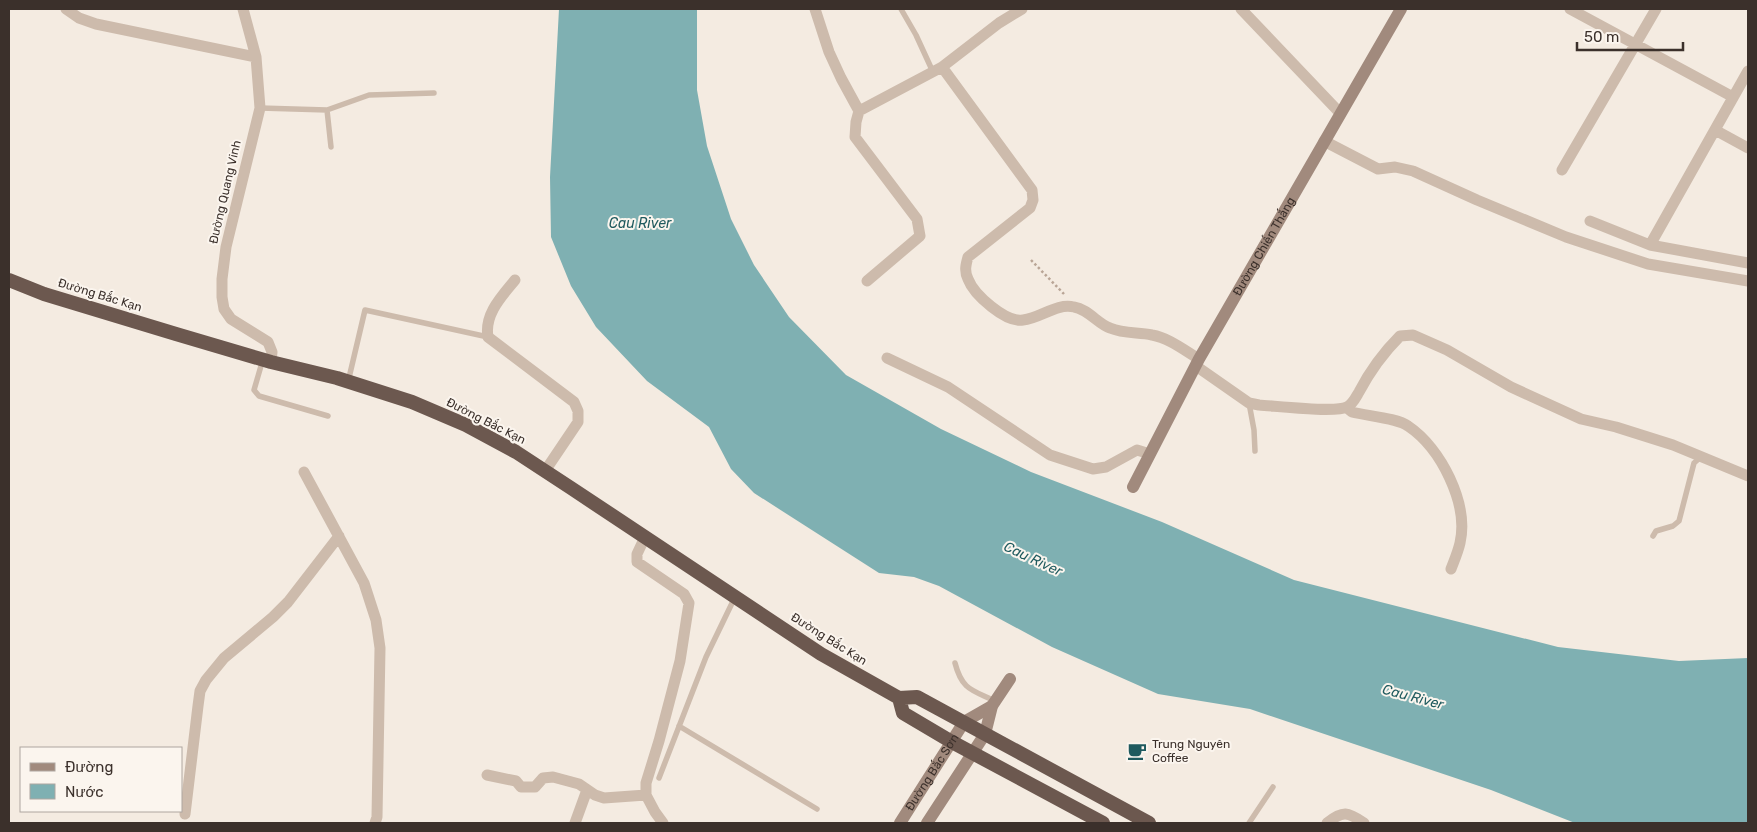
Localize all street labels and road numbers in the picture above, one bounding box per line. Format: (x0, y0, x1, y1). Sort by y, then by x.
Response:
street label: Đường Quang Vinh (206, 139, 244, 245)
street label: Đường Chiến Thắng (1230, 195, 1298, 298)
street label: Đường Bắc Kạn (56, 275, 144, 314)
street label: Đường Bắc Kạn (444, 395, 528, 447)
street label: Đường Bắc Kạn (788, 610, 870, 668)
street label: Đường Bắc Sơn (902, 731, 962, 813)

